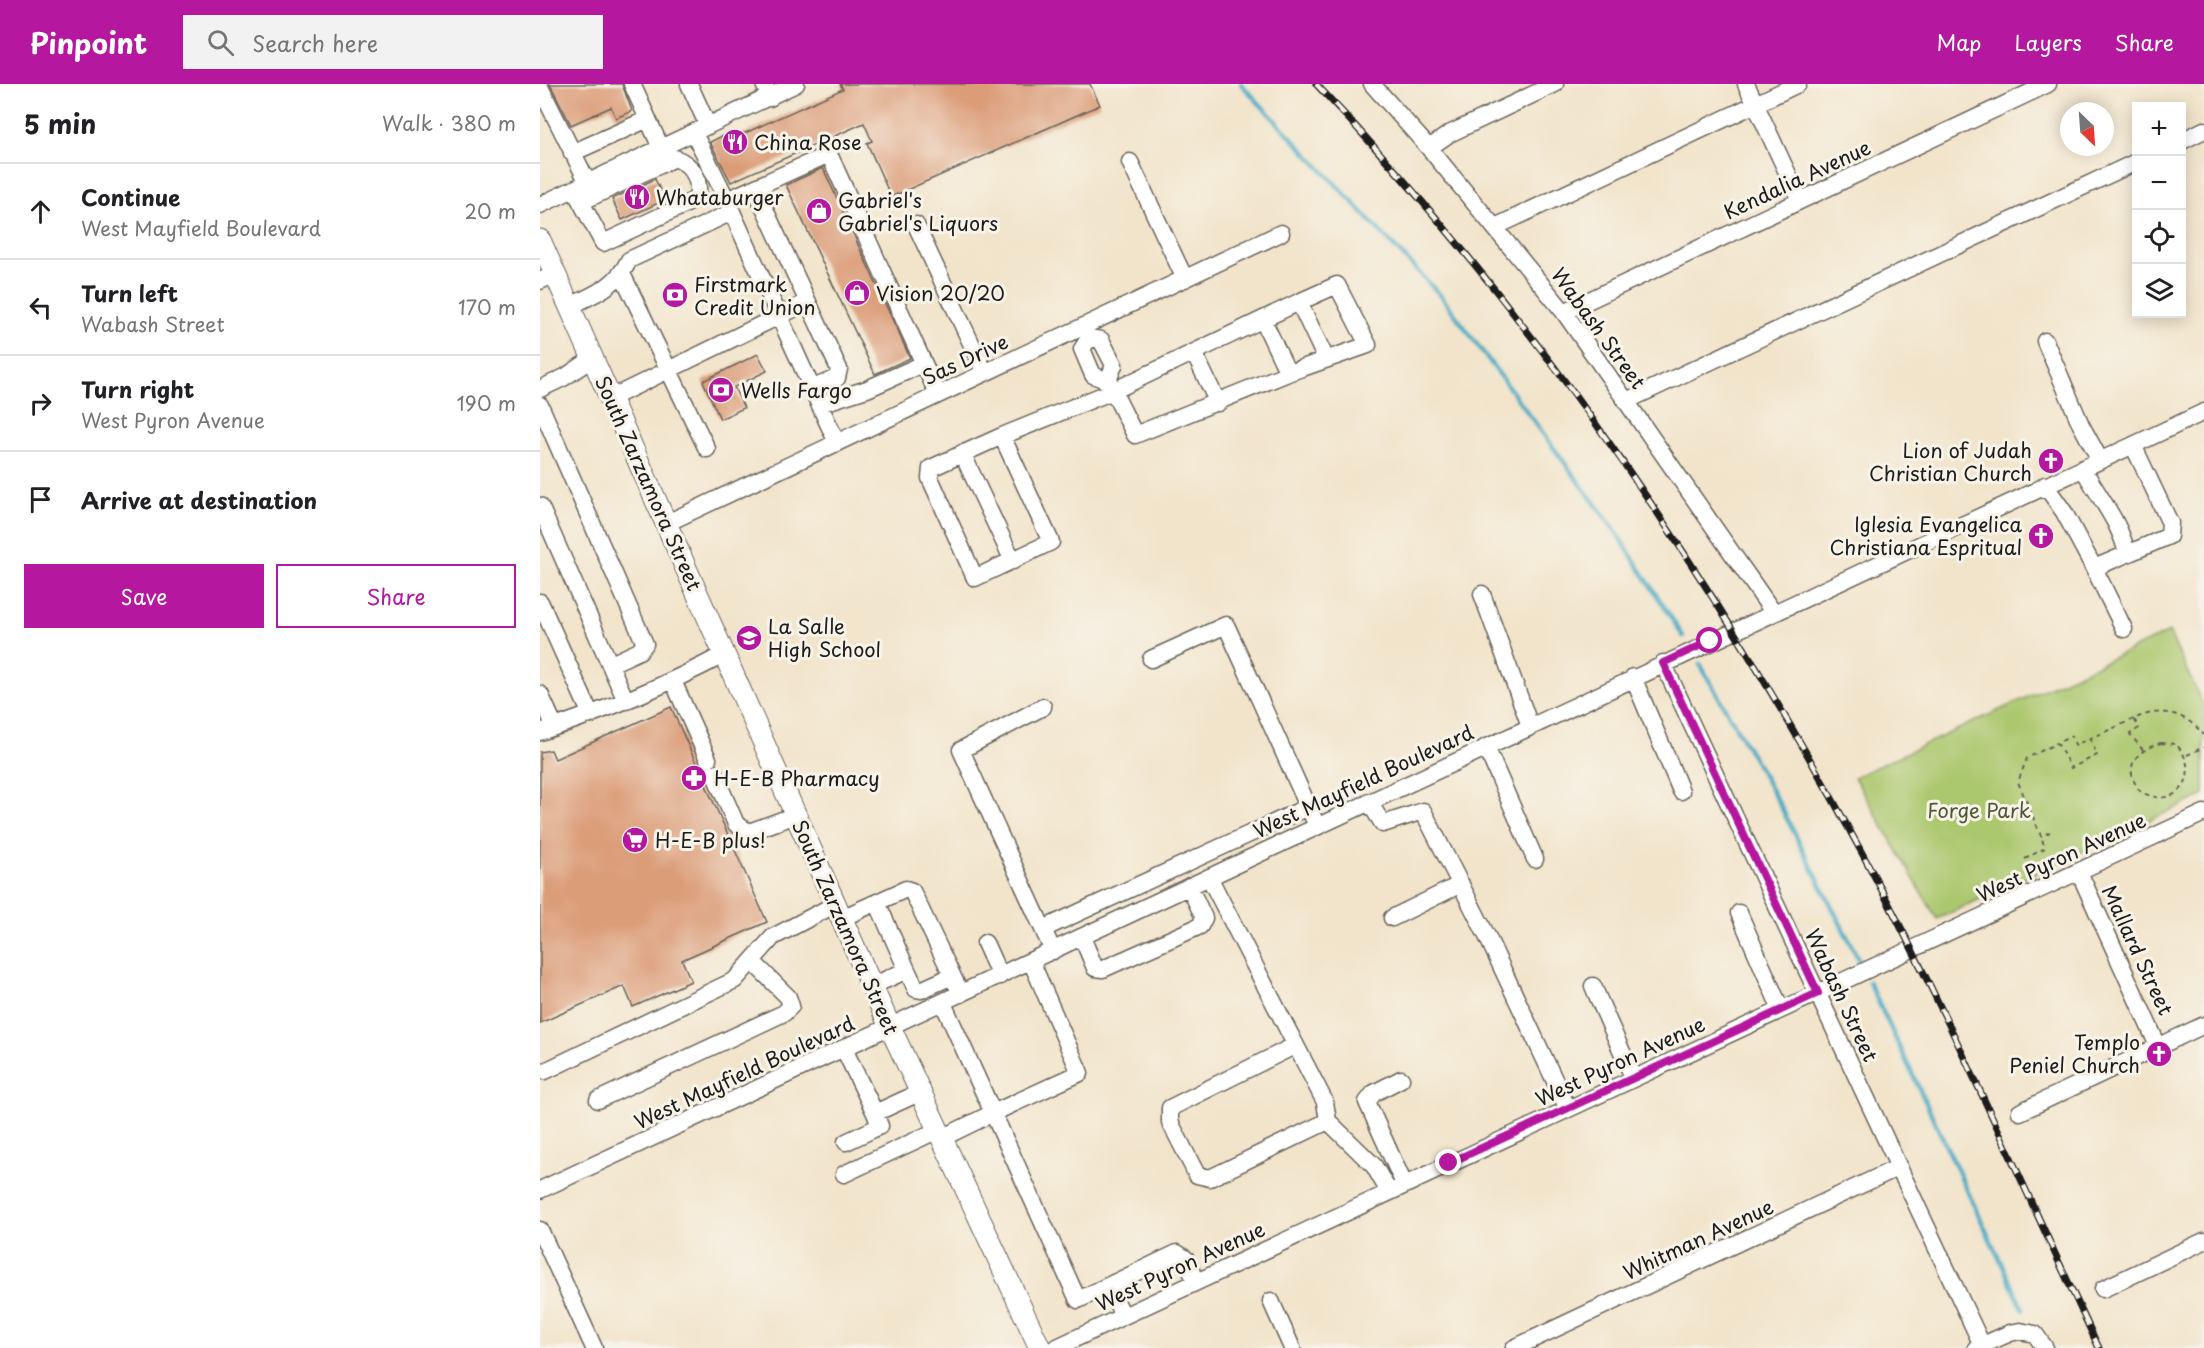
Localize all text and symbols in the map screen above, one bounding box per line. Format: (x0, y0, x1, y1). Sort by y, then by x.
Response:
search box (183, 15, 603, 69)
text: Pinpoint (30, 21, 147, 64)
icon: search (204, 26, 237, 59)
text: Search here (252, 26, 378, 59)
text: Map (1937, 26, 1981, 58)
text: Layers (2014, 26, 2082, 58)
text: Share (2115, 26, 2174, 58)
north arrow (2060, 102, 2114, 156)
map controls (2132, 102, 2186, 318)
button: + (2132, 102, 2186, 156)
text: 5 min (24, 104, 96, 143)
text: Walk · 380 m (382, 108, 516, 138)
restaurant icon: China Rose (720, 127, 750, 157)
place label: China Rose (754, 127, 862, 157)
street label: Kendalia Avenue (1719, 132, 1876, 226)
button: − (2132, 156, 2186, 210)
text: Continue (81, 180, 180, 213)
restaurant icon: Whataburger (622, 182, 652, 212)
place label: Whataburger (656, 182, 784, 212)
place label: Gabriel's Gabriel's Liquors (838, 185, 998, 238)
icon: ahead (24, 195, 57, 228)
text: 20 m (464, 196, 516, 226)
shop icon: Gabriel's Gabriel's Liquors (804, 196, 834, 226)
button: locate (2132, 210, 2186, 264)
text: West Mayfield Boulevard (81, 213, 321, 243)
street label: Wabash Street (1545, 261, 1653, 395)
button: layers (2132, 264, 2186, 318)
place label: Firstmark Credit Union (694, 269, 815, 322)
text: Turn left (81, 276, 178, 309)
shop icon: Vision 20/20 (842, 278, 872, 308)
place label: Vision 20/20 (876, 278, 1005, 308)
bank icon: Firstmark Credit Union (660, 280, 690, 310)
icon: left (24, 291, 57, 324)
text: 170 m (458, 292, 516, 322)
text: Wabash Street (81, 309, 225, 339)
street label: Sas Drive (917, 326, 1013, 392)
street label: South Zarzamora Street (588, 371, 710, 595)
text: Turn right (81, 372, 194, 405)
bank icon: Wells Fargo (706, 375, 736, 405)
place label: Wells Fargo (741, 375, 852, 405)
icon: right (24, 387, 57, 420)
text: 190 m (457, 388, 516, 418)
text: West Pyron Avenue (81, 405, 265, 435)
place label: Lion of Judah Christian Church (1869, 435, 2032, 488)
church icon: Lion of Judah Christian Church (2036, 446, 2066, 476)
icon: arrive (24, 483, 57, 516)
text: Arrive at destination (81, 483, 317, 516)
place label: Iglesia Evangelica Christiana Espritual (1830, 509, 2022, 562)
church icon: Iglesia Evangelica Christiana Espritual (2026, 521, 2056, 551)
button: Save (24, 564, 264, 628)
button: Share (276, 564, 516, 628)
place label: La Salle High School (768, 611, 881, 664)
school or university icon: La Salle High School (734, 623, 764, 653)
route start (1696, 627, 1722, 653)
street label: West Mayfield Boulevard (1248, 717, 1478, 845)
pharmacy icon: H-E-B Pharmacy (679, 763, 709, 793)
place label: H-E-B Pharmacy (714, 763, 880, 793)
park label: Forge Park (1927, 795, 2031, 825)
street label: West Pyron Avenue (1971, 805, 2151, 909)
street label: South Zarzamora Street (785, 815, 907, 1039)
supermarket icon: H-E-B plus! (620, 825, 650, 855)
place label: H-E-B plus! (655, 825, 766, 855)
street label: Mallard Street (2095, 880, 2181, 1020)
street label: Wabash Street (1798, 924, 1886, 1066)
street label: West Mayfield Boulevard (629, 1008, 859, 1136)
street label: West Pyron Avenue (1530, 1009, 1710, 1113)
place label: Templo Peniel Church (2009, 1027, 2140, 1080)
church icon: Templo Peniel Church (2144, 1039, 2174, 1069)
route end (1435, 1149, 1461, 1175)
street label: Whitman Avenue (1618, 1191, 1778, 1287)
street label: West Pyron Avenue (1090, 1214, 1270, 1318)

